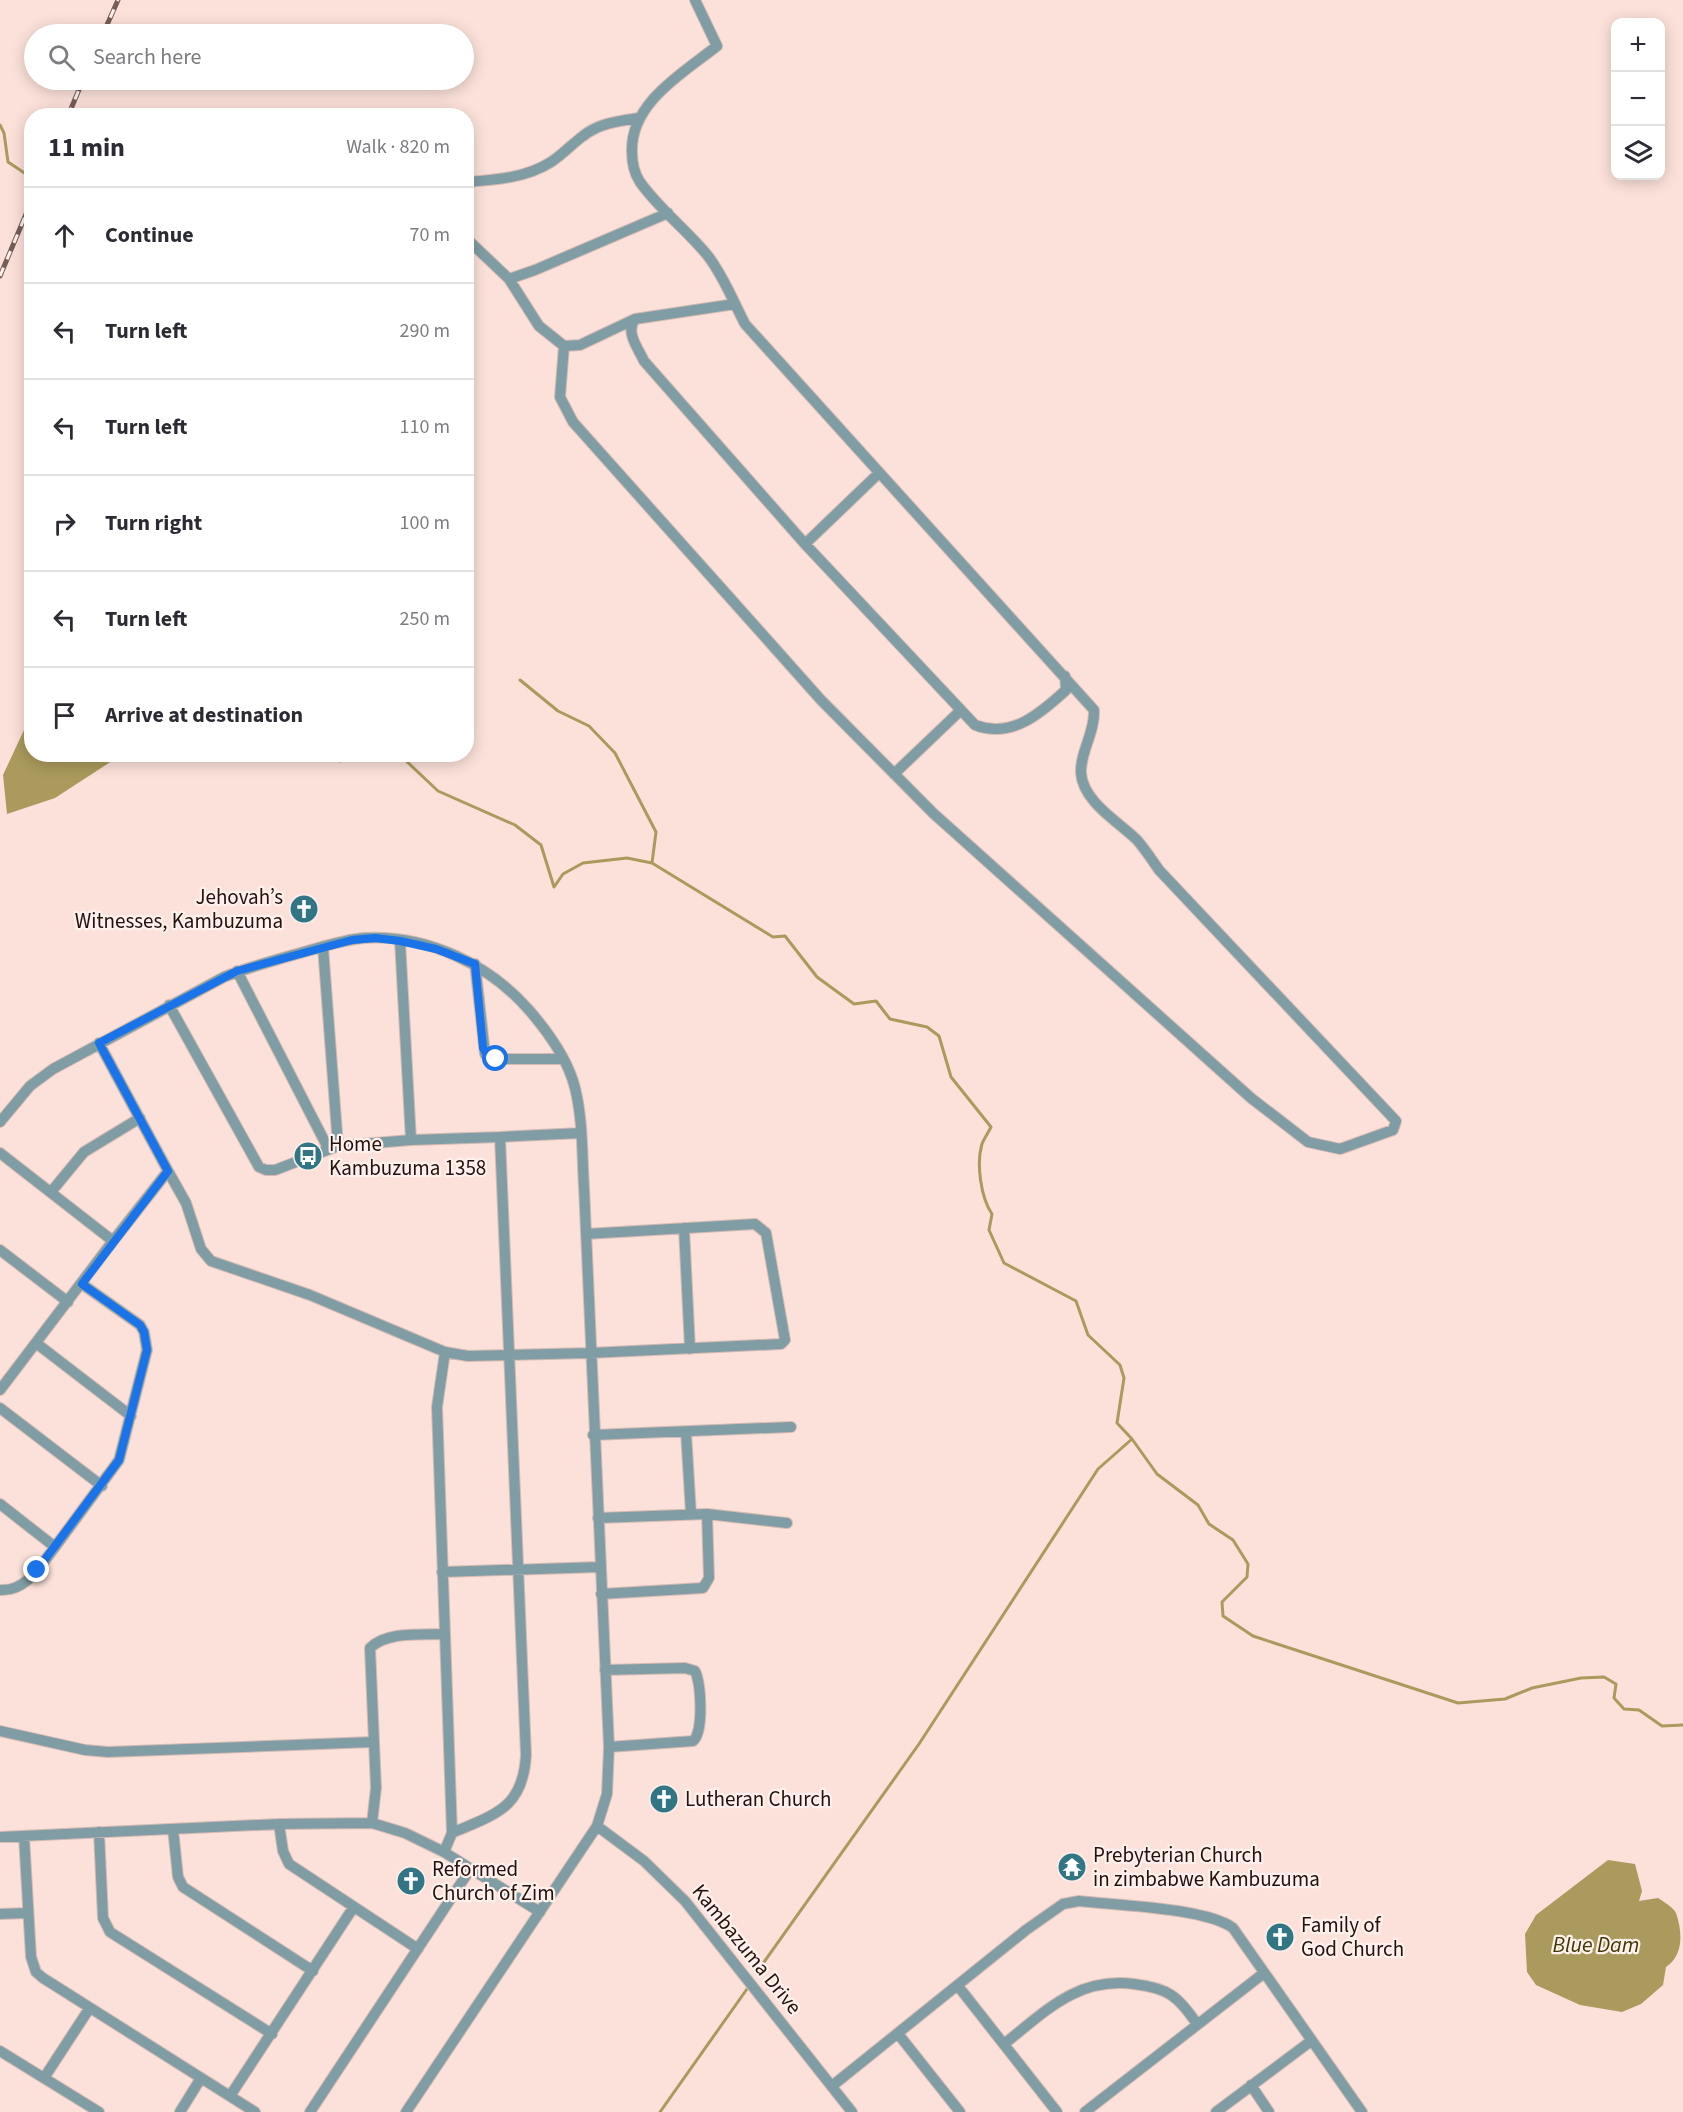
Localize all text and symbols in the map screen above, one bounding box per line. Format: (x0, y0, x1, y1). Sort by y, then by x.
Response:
map controls (1611, 18, 1665, 180)
button: + (1611, 18, 1665, 72)
search box (24, 24, 474, 90)
icon: search (45, 41, 78, 74)
text: Search here (93, 41, 201, 73)
button: − (1611, 72, 1665, 126)
button: layers (1611, 126, 1665, 180)
text: 11 min (48, 129, 125, 166)
text: Walk · 820 m (346, 133, 450, 161)
icon: ahead (48, 219, 81, 252)
text: Continue (105, 219, 194, 251)
text: 70 m (410, 221, 450, 249)
icon: left (48, 315, 81, 348)
text: Turn left (105, 315, 187, 347)
text: 290 m (400, 317, 450, 345)
icon: left (48, 411, 81, 444)
text: Turn left (105, 411, 187, 443)
text: 110 m (400, 413, 450, 441)
icon: right (48, 507, 81, 540)
text: Turn right (105, 507, 202, 539)
text: 100 m (400, 509, 450, 537)
icon: left (48, 603, 81, 636)
text: Turn left (105, 603, 187, 635)
text: 250 m (400, 605, 450, 633)
icon: arrive (48, 699, 81, 732)
text: Arrive at destination (105, 699, 303, 731)
place label: Jehovah’s Witnesses, Kambuzuma (75, 882, 283, 936)
church icon: Jehovah’s Witnesses, Kambuzuma (288, 893, 320, 925)
route start (482, 1045, 508, 1071)
place label: Home Kambuzuma 1358 (329, 1129, 486, 1183)
bus stop icon: Home Kambuzuma 1358 (292, 1140, 324, 1172)
route end (23, 1556, 49, 1582)
church icon: Lutheran Church (648, 1783, 680, 1815)
place label: Lutheran Church (685, 1784, 831, 1814)
place label: Prebyterian Church in zimbabwe Kambuzuma (1093, 1840, 1320, 1894)
temple icon: Prebyterian Church in zimbabwe Kambuzuma (1056, 1851, 1088, 1883)
place label: Reformed Church of Zim (432, 1854, 555, 1908)
church icon: Reformed Church of Zim (395, 1865, 427, 1897)
street label: Kambazuma Drive (685, 1877, 809, 2021)
place label: Family of God Church (1301, 1910, 1404, 1964)
church icon: Family of God Church (1264, 1921, 1296, 1953)
water label: Blue Dam (1553, 1929, 1639, 1961)

